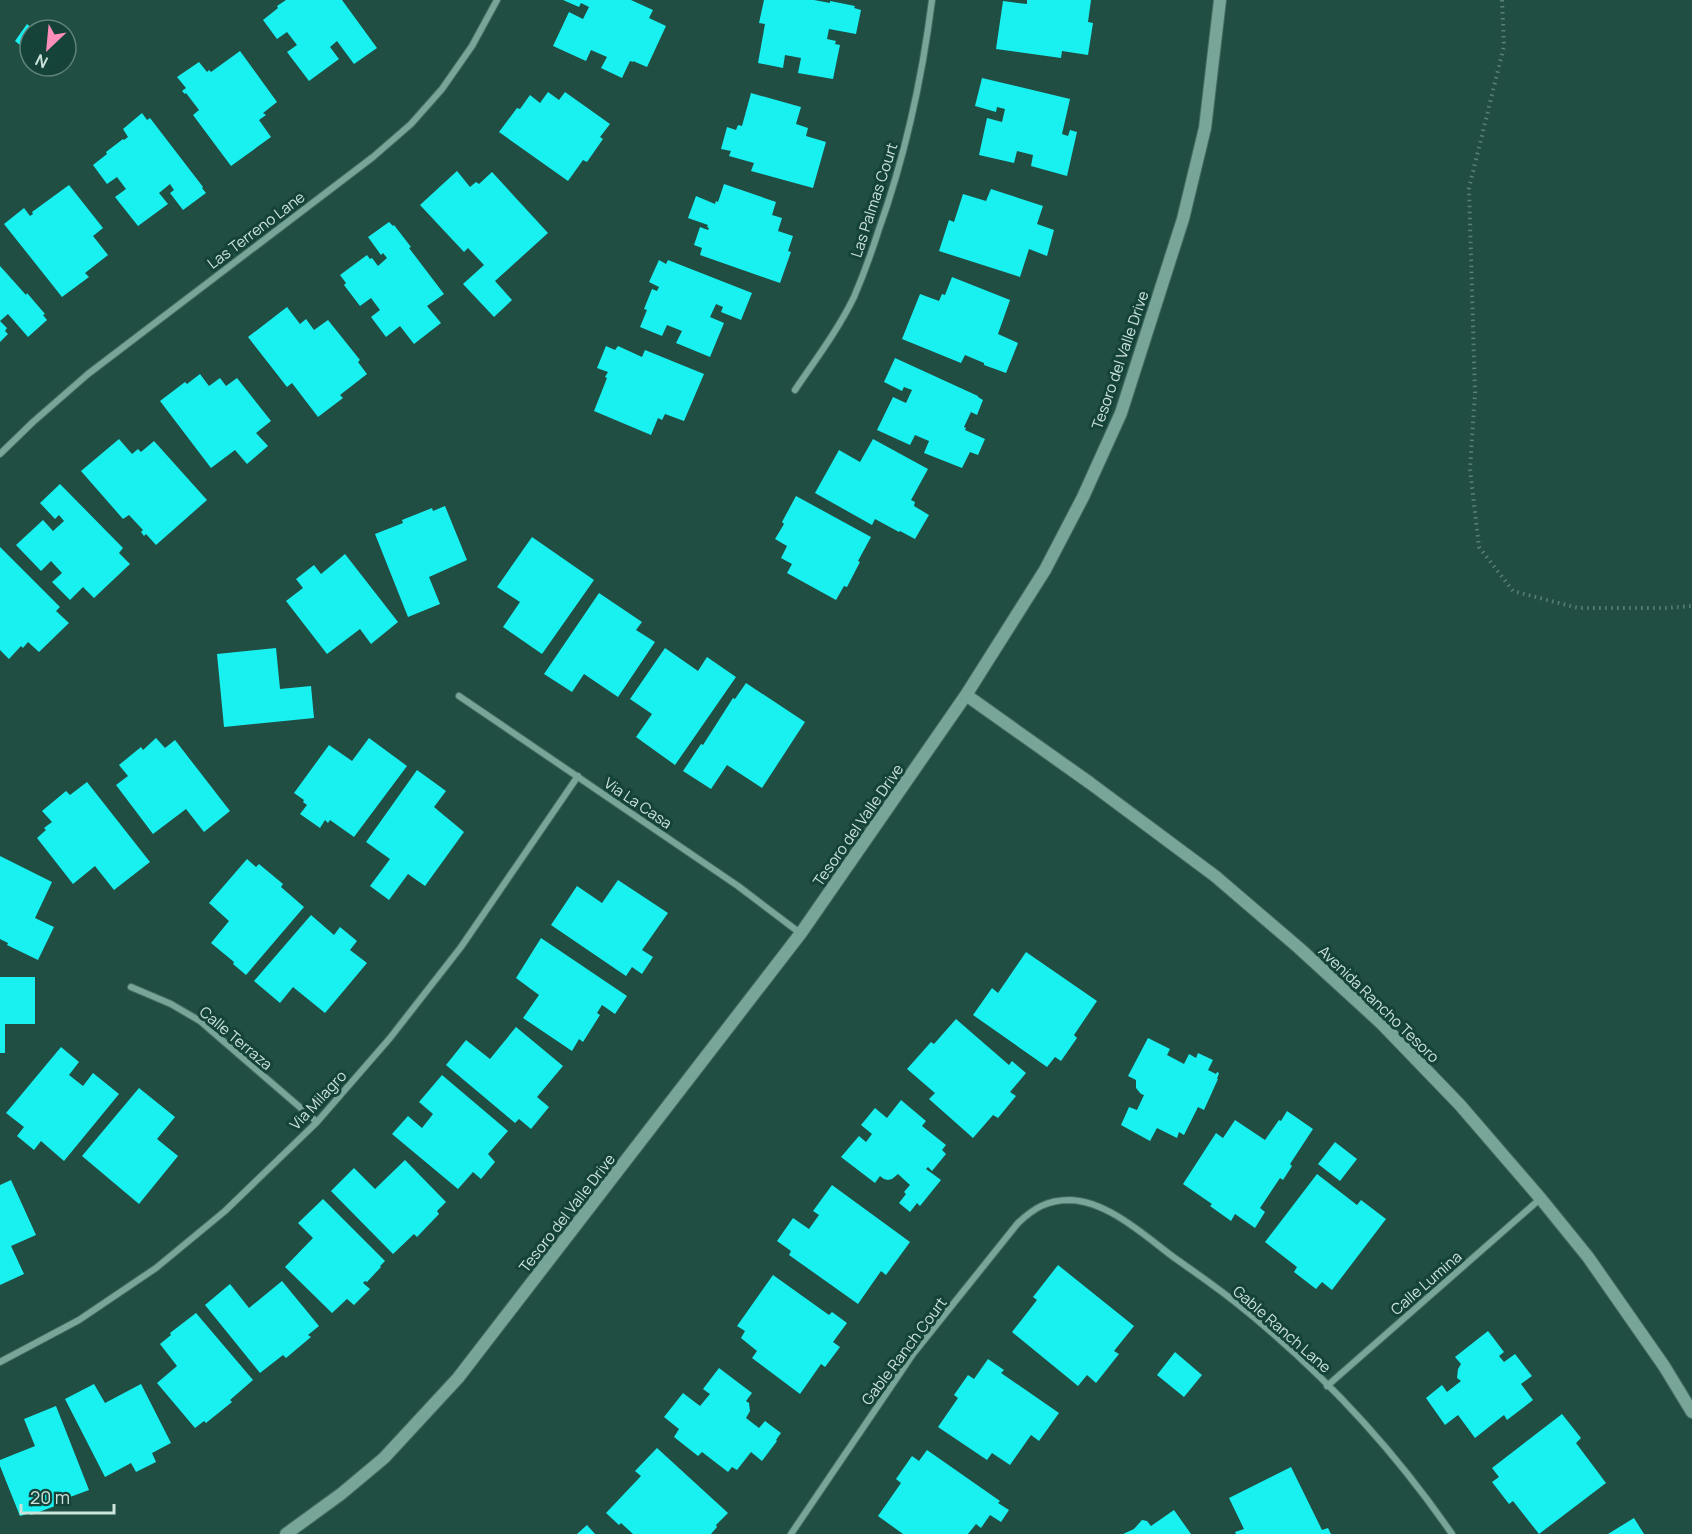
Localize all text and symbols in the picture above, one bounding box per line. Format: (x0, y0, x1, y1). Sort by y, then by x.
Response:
north arrow (18, 18, 78, 78)
text: N (31, 49, 51, 74)
street label: Las Palmas Court (846, 140, 902, 260)
street label: Las Terreno Lane (203, 186, 309, 274)
street label: Tesoro del Valle Drive (1086, 288, 1154, 432)
street label: Tesoro del Valle Drive (808, 759, 908, 890)
street label: Via La Casa (600, 773, 676, 833)
street label: Avenida Rancho Tesoro (1314, 941, 1444, 1067)
street label: Calle Terraza (195, 1001, 277, 1075)
street label: Via Milagro (285, 1065, 351, 1134)
street label: Tesoro del Valle Drive (514, 1149, 620, 1277)
street label: Calle Lumina (1386, 1246, 1466, 1320)
street label: Gable Ranch Lane (1228, 1281, 1336, 1378)
street label: Gable Ranch Court (857, 1293, 951, 1409)
scale bar (21, 1477, 114, 1515)
text: 20 m (30, 1485, 70, 1509)

